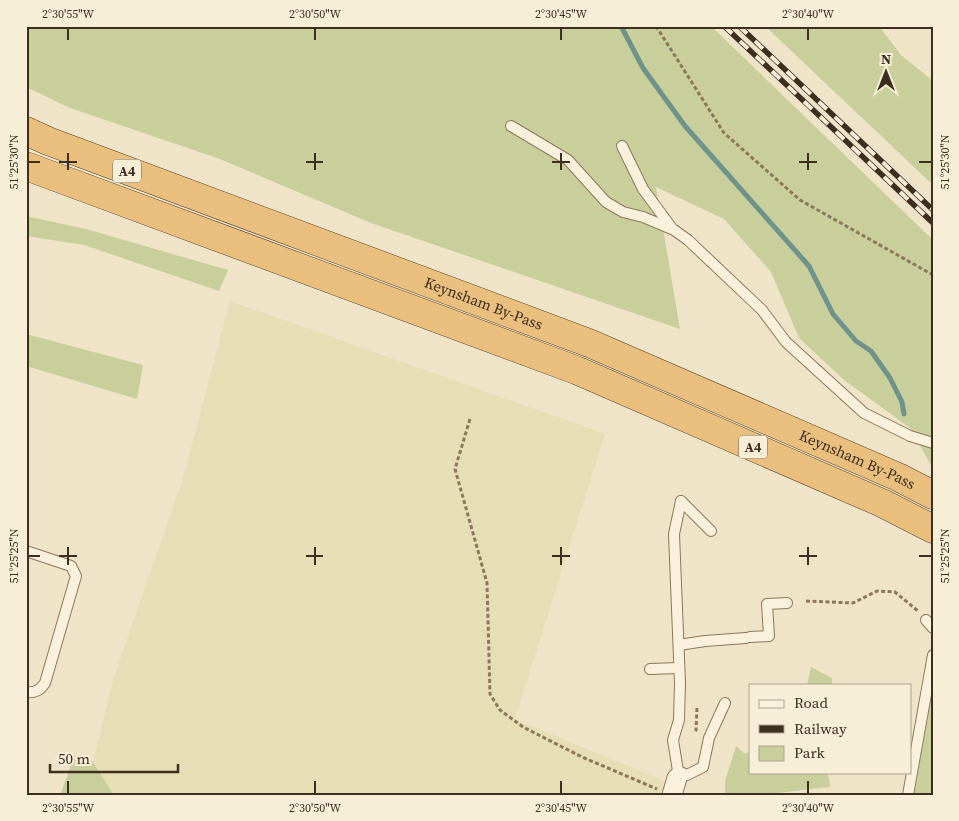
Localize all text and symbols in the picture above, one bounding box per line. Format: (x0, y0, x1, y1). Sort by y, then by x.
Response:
text: 2°30'55"W (42, 6, 94, 22)
text: 2°30'50"W (289, 6, 341, 22)
text: 2°30'45"W (535, 6, 587, 22)
text: 2°30'40"W (782, 6, 834, 22)
north arrow (862, 48, 912, 98)
text: N (881, 49, 891, 69)
text: 51°25'30"N (6, 134, 22, 190)
text: 51°25'30"N (937, 134, 953, 190)
road number: A4 (113, 160, 141, 182)
street label: Keynsham By-Pass (421, 271, 546, 335)
street label: Keynsham By-Pass (796, 424, 919, 494)
road number: A4 (739, 436, 767, 458)
text: 51°25'25"N (6, 528, 22, 584)
text: 51°25'25"N (937, 528, 953, 584)
legend (749, 684, 912, 774)
text: Road (794, 692, 828, 713)
text: Railway (794, 718, 847, 739)
scale bar (50, 741, 178, 773)
text: Park (794, 742, 826, 763)
text: 50 m (58, 748, 90, 769)
text: 2°30'55"W (42, 800, 94, 816)
text: 2°30'50"W (289, 800, 341, 816)
text: 2°30'45"W (535, 800, 587, 816)
text: 2°30'40"W (782, 800, 834, 816)

